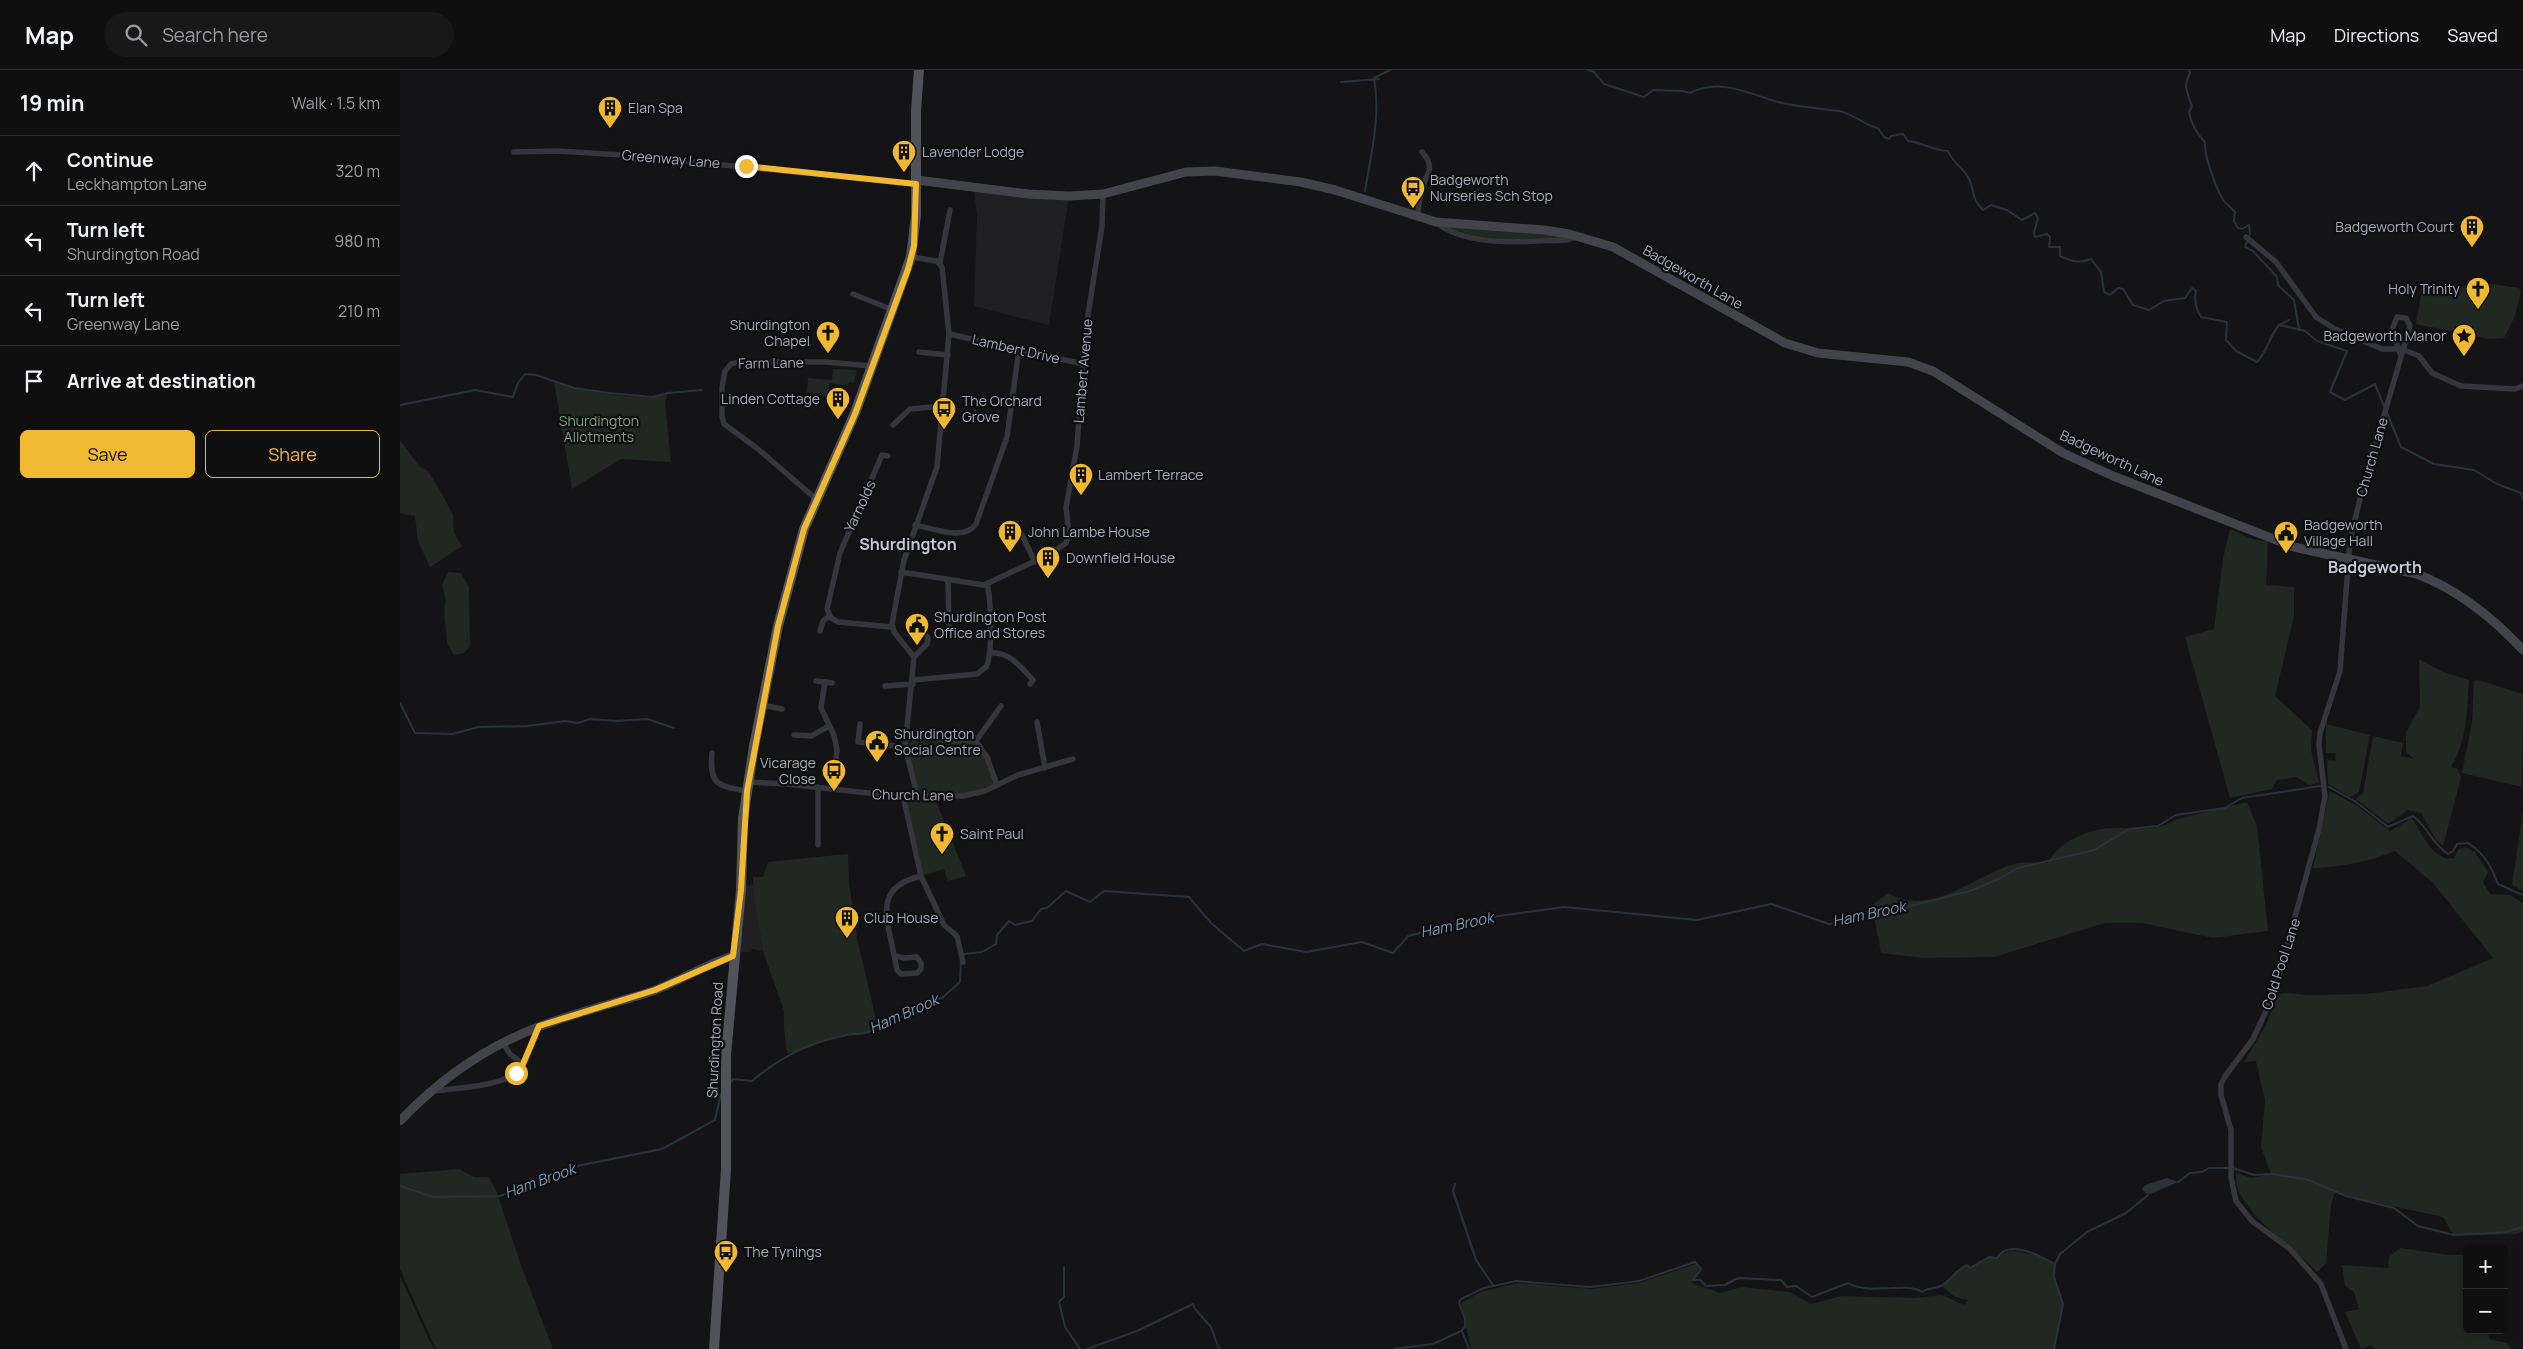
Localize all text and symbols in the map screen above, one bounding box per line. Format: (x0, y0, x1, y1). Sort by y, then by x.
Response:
search box (104, 12, 454, 57)
text: Map (25, 18, 74, 51)
icon: search (122, 21, 150, 49)
text: Search here (162, 22, 268, 48)
text: Map (2270, 23, 2306, 47)
text: Directions (2334, 23, 2419, 47)
text: Saved (2447, 23, 2498, 47)
text: 19 min (20, 89, 84, 117)
text: Walk · 1.5 km (292, 92, 380, 114)
building icon: Elan Spa (597, 95, 623, 129)
place label: Elan Spa (628, 98, 683, 117)
building icon: Lavender Lodge (891, 139, 917, 173)
place label: Lavender Lodge (922, 142, 1024, 161)
street label: Greenway Lane (621, 145, 721, 172)
text: Continue (67, 147, 153, 173)
route end (735, 155, 758, 178)
icon: ahead (20, 157, 48, 185)
text: 320 m (336, 160, 380, 182)
place label: Badgeworth Nurseries Sch Stop (1430, 170, 1553, 205)
text: Leckhampton Lane (67, 173, 207, 195)
bus stop icon: Badgeworth Nurseries Sch Stop (1400, 175, 1426, 209)
building icon: Badgeworth Court (2459, 214, 2485, 248)
text: Turn left (67, 217, 145, 243)
place label: Badgeworth Court (2335, 217, 2454, 236)
icon: left (20, 227, 48, 255)
text: 980 m (334, 230, 380, 252)
street label: Badgeworth Lane (1640, 240, 1747, 313)
text: Shurdington Road (67, 243, 200, 265)
church icon: Holy Trinity (2465, 276, 2491, 310)
place label: Holy Trinity (2388, 279, 2461, 298)
text: Turn left (67, 287, 145, 313)
icon: left (20, 297, 48, 325)
text: 210 m (338, 300, 380, 322)
text: Greenway Lane (67, 313, 180, 335)
place label: Shurdington Chapel (730, 315, 810, 350)
street label: Lambert Avenue (1068, 318, 1097, 424)
church icon: Shurdington Chapel (815, 320, 841, 354)
place icon: Badgeworth Manor (2451, 323, 2477, 357)
place label: Badgeworth Manor (2323, 326, 2446, 345)
street label: Lambert Drive (970, 329, 1062, 368)
street label: Farm Lane (738, 352, 804, 373)
icon: arrive (20, 367, 48, 395)
text: Arrive at destination (67, 368, 256, 394)
building icon: Linden Cottage (825, 386, 851, 420)
place label: Linden Cottage (721, 389, 820, 408)
place label: The Orchard Grove (962, 391, 1042, 426)
bus stop icon: The Orchard Grove (931, 396, 957, 430)
park label: Shurdington Allotments (559, 411, 639, 446)
street label: Church Lane (2351, 415, 2392, 499)
street label: Badgeworth Lane (2057, 425, 2167, 490)
button: Save (20, 430, 195, 478)
button: Share (205, 430, 380, 478)
building icon: Lambert Terrace (1068, 462, 1094, 496)
place label: Lambert Terrace (1098, 465, 1203, 484)
street label: Yarnolds (839, 477, 880, 535)
place label: Badgeworth Village Hall (2304, 515, 2383, 550)
building icon: John Lambe House (997, 519, 1023, 553)
public building icon: Badgeworth Village Hall (2273, 520, 2299, 554)
place label: John Lambe House (1028, 522, 1150, 541)
district label: Shurdington (859, 533, 957, 555)
building icon: Downfield House (1035, 545, 1061, 579)
place label: Downfield House (1066, 548, 1175, 567)
district label: Badgeworth (2328, 556, 2422, 578)
place label: Shurdington Post Office and Stores (934, 607, 1047, 642)
public building icon: Shurdington Post Office and Stores (904, 612, 930, 646)
place label: Shurdington Social Centre (894, 724, 981, 759)
public building icon: Shurdington Social Centre (864, 729, 890, 763)
place label: Vicarage Close (760, 753, 816, 788)
bus stop icon: Vicarage Close (821, 758, 847, 792)
street label: Church Lane (872, 784, 954, 805)
church icon: Saint Paul (929, 821, 955, 855)
place label: Saint Paul (960, 824, 1024, 843)
water label: Ham Brook (1831, 895, 1910, 931)
building icon: Club House (834, 905, 860, 939)
water label: Ham Brook (1419, 906, 1498, 942)
place label: Club House (864, 908, 938, 927)
street label: Cold Pool Lane (2257, 916, 2304, 1012)
street label: Shurdington Road (702, 981, 727, 1099)
water label: Ham Brook (866, 988, 944, 1038)
route start (505, 1062, 528, 1085)
water label: Ham Brook (501, 1157, 581, 1203)
bus stop icon: The Tynings (713, 1239, 739, 1273)
place label: The Tynings (744, 1242, 822, 1261)
map controls (2463, 1244, 2508, 1334)
button: + (2463, 1244, 2508, 1289)
button: − (2463, 1289, 2508, 1334)

